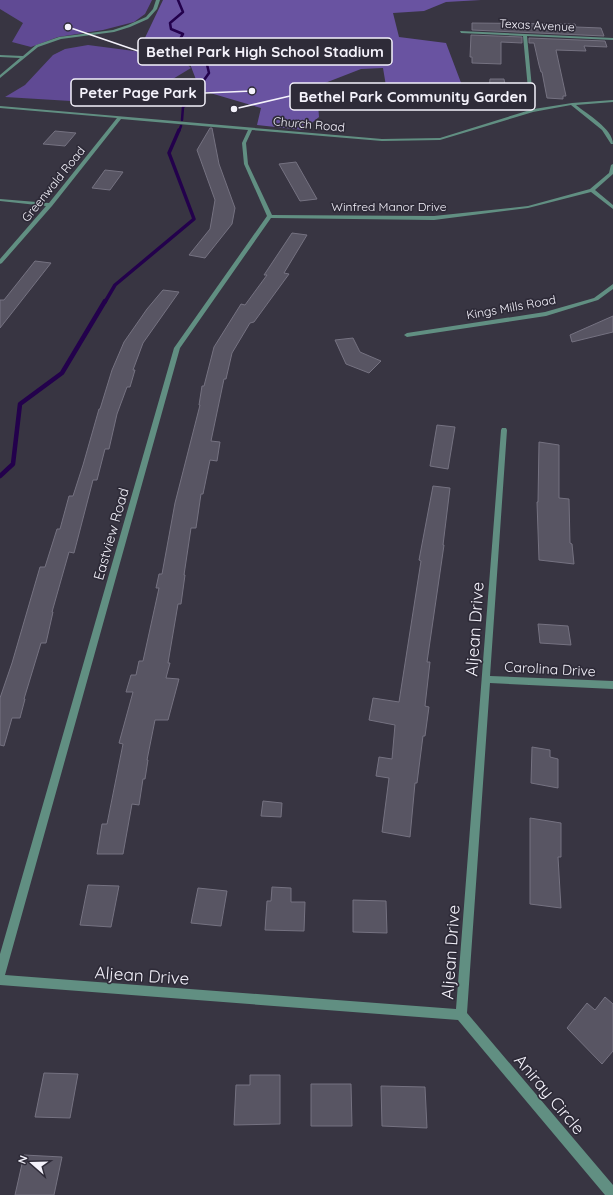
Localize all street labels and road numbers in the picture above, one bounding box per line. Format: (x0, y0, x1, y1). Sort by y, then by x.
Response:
street label: Texas Avenue (499, 16, 575, 34)
street label: Church Road (273, 113, 345, 135)
street label: Greenwald Road (18, 143, 88, 225)
street label: Winfred Manor Drive (331, 199, 447, 214)
street label: Kings Mills Road (465, 292, 557, 322)
street label: Eastview Road (89, 486, 133, 582)
street label: Aljean Drive (460, 581, 488, 677)
street label: Carolina Drive (504, 658, 596, 680)
street label: Aljean Drive (436, 904, 464, 1000)
street label: Aljean Drive (94, 961, 190, 989)
street label: Aniray Circle (510, 1050, 590, 1138)

